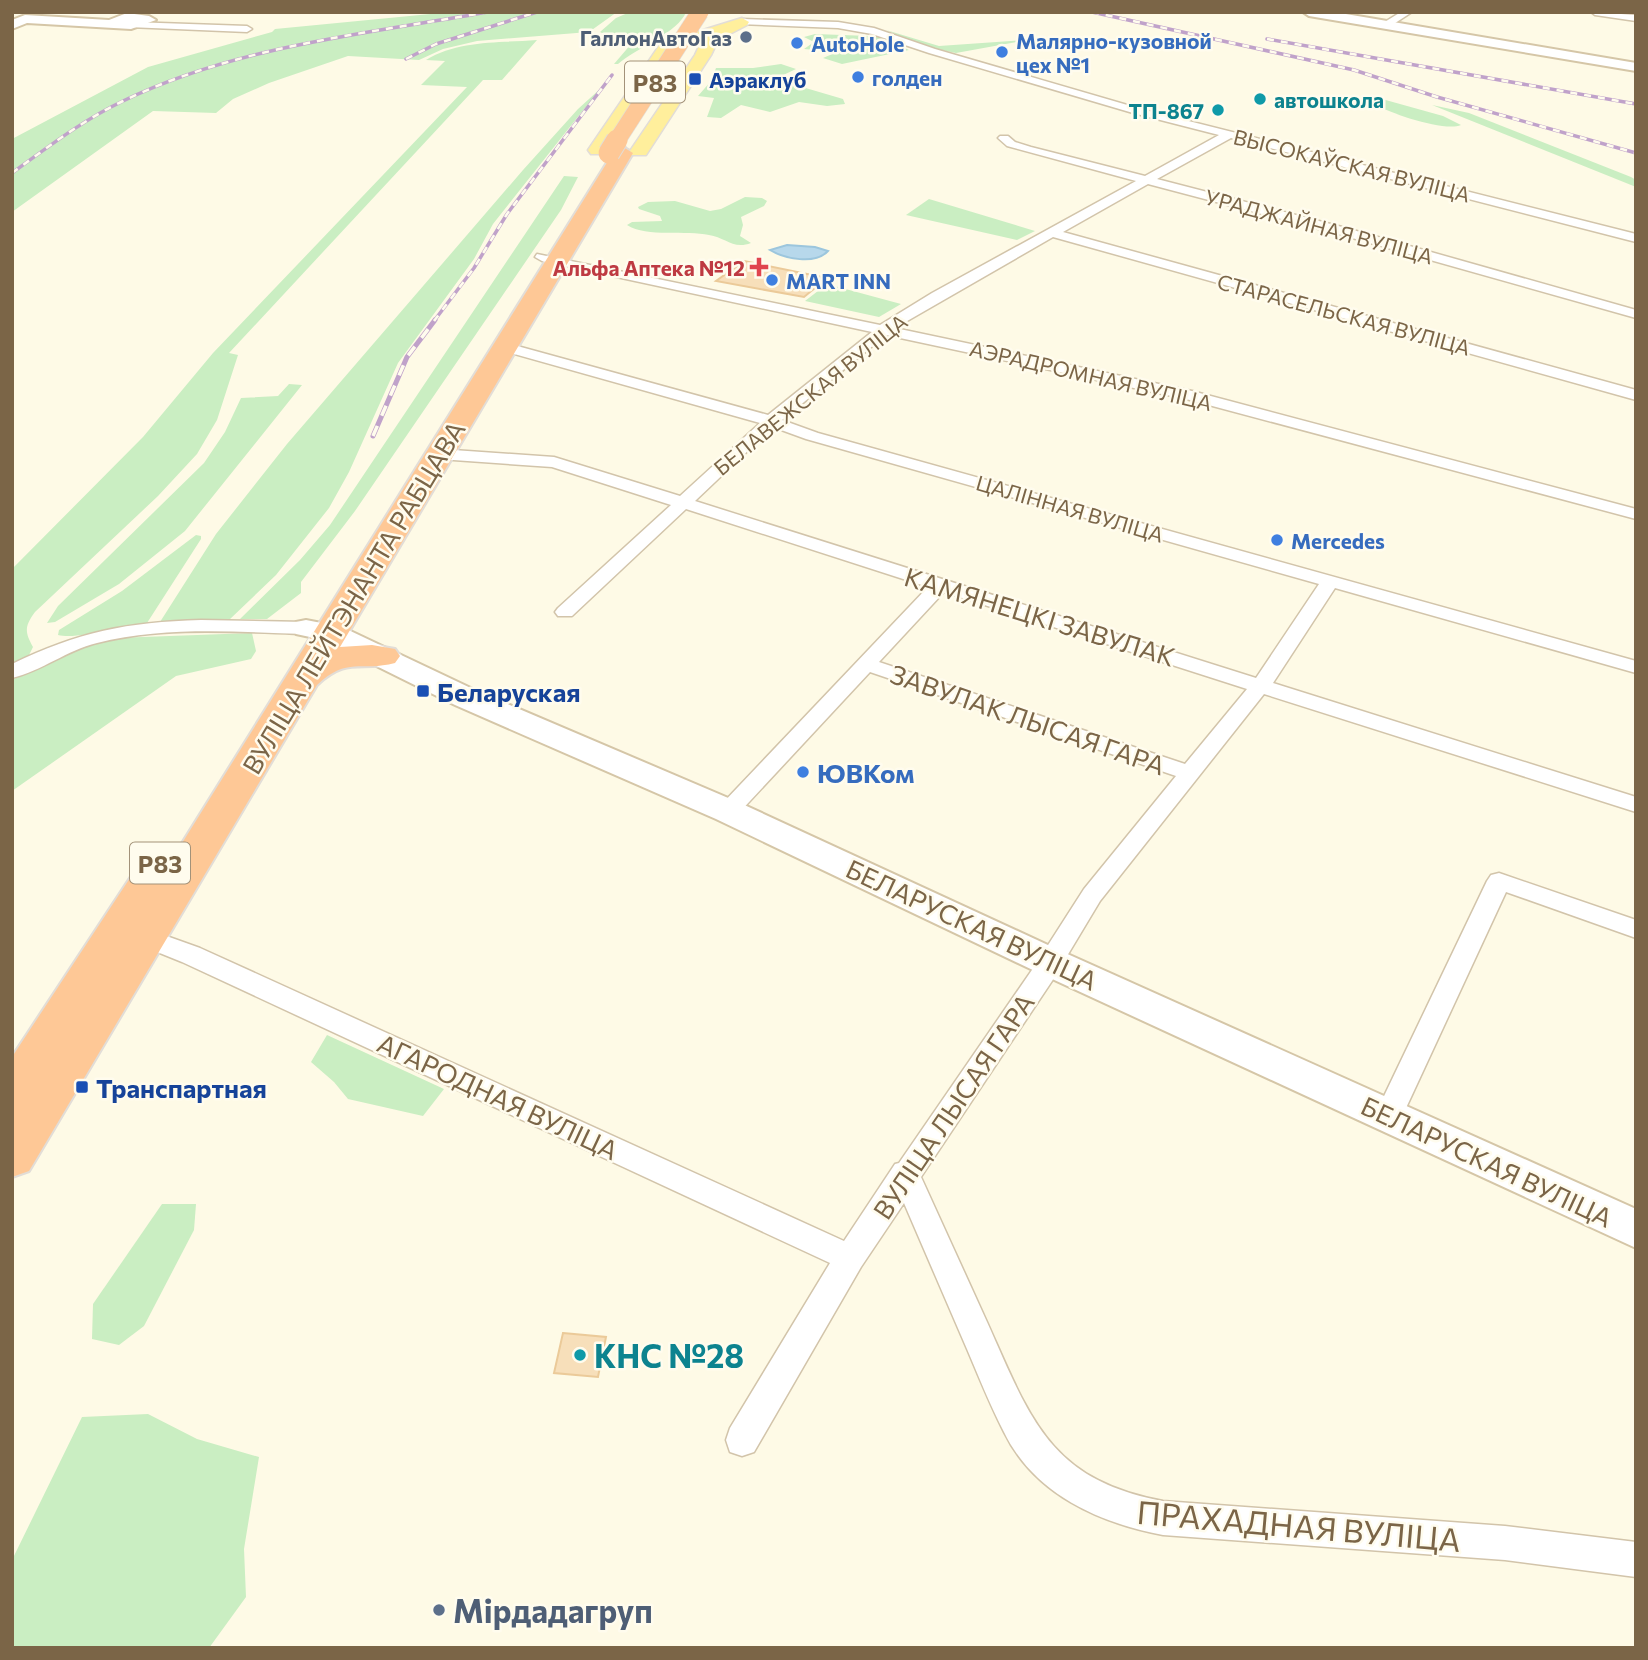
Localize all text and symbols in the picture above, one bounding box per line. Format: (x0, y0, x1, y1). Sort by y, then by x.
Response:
place label: ГаллонАвтоГаз (580, 25, 732, 50)
place label: Малярно-кузовной цех №1 (1016, 28, 1212, 77)
marker: ГаллонАвтоГаз (738, 29, 754, 45)
place label: AutoHole (811, 31, 904, 56)
marker: AutoHole (789, 35, 805, 51)
marker: Малярно-кузовной цех №1 (994, 44, 1010, 60)
road number: Р83 (625, 61, 685, 102)
place label: голден (872, 65, 942, 90)
place label: Аэраклуб (709, 67, 806, 92)
marker: голден (850, 69, 866, 85)
marker: Аэраклуб (687, 71, 703, 87)
place label: автошкола (1274, 87, 1384, 112)
marker: автошкола (1252, 91, 1268, 107)
place label: ТП-867 (1129, 98, 1204, 123)
marker: ТП-867 (1210, 102, 1226, 118)
street label: ВЫСОКАЎСКАЯ ВУЛІЦА (1231, 123, 1473, 207)
street label: УРАДЖАЙНАЯ ВУЛІЦА (1202, 183, 1436, 269)
place label: Альфа Аптека №12 (552, 255, 745, 280)
marker: Альфа Аптека №12 (751, 259, 767, 275)
place label: MART INN (786, 268, 891, 293)
street label: СТАРАСЕЛЬСКАЯ ВУЛІЦА (1215, 268, 1473, 360)
marker: MART INN (764, 272, 780, 288)
street label: БЕЛАВЕЖСКАЯ ВУЛІЦА (708, 308, 912, 480)
street label: АЭРАДРОМНАЯ ВУЛІЦА (967, 335, 1215, 415)
street label: ВУЛІЦА ЛЕЙТЭНАНТА РАБЦАВА (235, 415, 471, 779)
street label: ЦАЛІННАЯ ВУЛІЦА (973, 469, 1167, 547)
place label: Mercedes (1291, 528, 1385, 553)
marker: Mercedes (1269, 532, 1285, 548)
street label: КАМЯНЕЦКІ ЗАВУЛАК (901, 560, 1179, 672)
street label: ЗАВУЛАК ЛЫСАЯ ГАРА (887, 657, 1169, 781)
place label: Беларуская (437, 676, 581, 707)
marker: Беларуская (415, 683, 431, 699)
place label: ЮВКом (817, 757, 915, 788)
marker: ЮВКом (795, 764, 811, 780)
road number: Р83 (130, 842, 190, 884)
street label: БЕЛАРУСКАЯ ВУЛІЦА (842, 852, 1102, 996)
street label: ВУЛІЦА ЛЫСАЯ ГАРА (866, 987, 1040, 1225)
street label: АГАРОДНАЯ ВУЛІЦА (373, 1027, 623, 1165)
place label: Транспартная (96, 1072, 267, 1103)
marker: Транспартная (74, 1079, 90, 1095)
street label: БЕЛАРУСКАЯ ВУЛІЦА (1357, 1089, 1617, 1233)
place label: КНС №28 (594, 1335, 744, 1375)
marker: КНС №28 (572, 1347, 588, 1363)
street label: ПРАХАДНАЯ ВУЛІЦА (1135, 1491, 1463, 1559)
place label: Мірдадагруп (453, 1590, 653, 1630)
marker: Мірдадагруп (431, 1602, 447, 1618)

